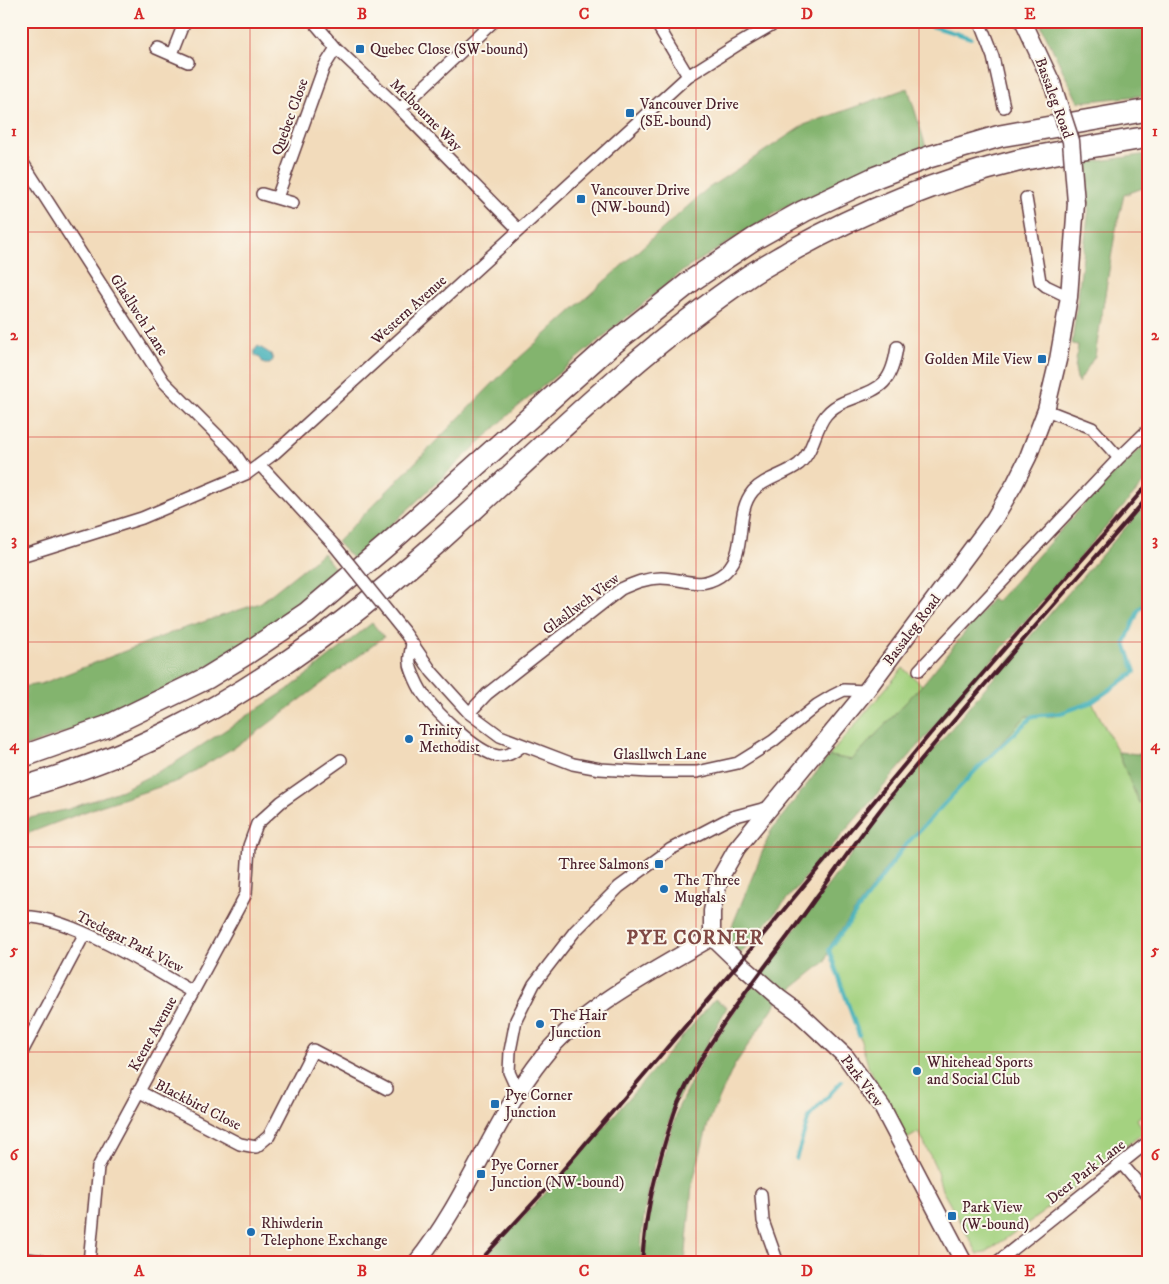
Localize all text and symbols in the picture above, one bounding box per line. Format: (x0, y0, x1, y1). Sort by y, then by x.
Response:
text: A (133, 4, 145, 24)
text: B (357, 4, 367, 24)
text: C (579, 4, 589, 24)
text: D (801, 4, 813, 24)
text: E (1024, 4, 1036, 24)
place label: Quebec Close (SW-bound) (370, 40, 528, 59)
marker: Quebec Close (SW-bound) (354, 43, 366, 55)
street label: Bassaleg Road (1031, 55, 1078, 141)
street label: Melbourne Way (386, 75, 467, 156)
street label: Quebec Close (267, 76, 313, 158)
place label: Vancouver Drive (SE-bound) (639, 95, 739, 131)
marker: Vancouver Drive (SE-bound) (624, 107, 636, 119)
text: 1 (11, 121, 17, 141)
text: 1 (1152, 121, 1158, 141)
place label: Vancouver Drive (NW-bound) (590, 181, 690, 217)
marker: Vancouver Drive (NW-bound) (575, 193, 587, 205)
street label: Glasllwch Lane (106, 271, 172, 359)
street label: Western Avenue (367, 271, 451, 350)
text: 2 (10, 325, 19, 345)
text: 2 (1151, 325, 1160, 345)
place label: Golden Mile View (925, 350, 1032, 369)
marker: Golden Mile View (1036, 353, 1048, 365)
text: 3 (11, 530, 17, 550)
text: 3 (1152, 530, 1158, 550)
street label: Glasllwch View (539, 569, 624, 639)
street label: Bassaleg Road (879, 590, 945, 669)
place label: Trinity Methodist (419, 721, 480, 757)
marker: Trinity Methodist (403, 733, 415, 745)
text: 4 (8, 735, 19, 755)
text: 4 (1149, 735, 1160, 755)
street label: Glasllwch Lane (613, 745, 707, 764)
place label: Three Salmons (558, 855, 649, 874)
marker: Three Salmons (653, 858, 665, 870)
place label: The Three Mughals (674, 871, 740, 907)
marker: The Three Mughals (658, 883, 670, 895)
street label: Tredegar Park View (73, 907, 187, 977)
district label: PYE CORNER (626, 926, 764, 951)
text: 5 (9, 940, 18, 960)
text: 5 (1150, 940, 1159, 960)
street label: Keene Avenue (125, 993, 181, 1075)
place label: The Hair Junction (548, 1006, 607, 1042)
marker: The Hair Junction (534, 1018, 546, 1030)
street label: Park View (836, 1051, 888, 1111)
place label: Whitehead Sports and Social Club (926, 1053, 1033, 1089)
marker: Whitehead Sports and Social Club (911, 1065, 923, 1077)
street label: Blackbird Close (152, 1075, 244, 1135)
place label: Pye Corner Junction (503, 1086, 573, 1122)
marker: Pye Corner Junction (489, 1098, 501, 1110)
street label: Deer Park Lane (1043, 1135, 1129, 1209)
text: 6 (10, 1145, 20, 1165)
text: 6 (1151, 1145, 1161, 1165)
place label: Pye Corner Junction (NW-bound) (489, 1156, 624, 1192)
marker: Pye Corner Junction (NW-bound) (475, 1168, 487, 1180)
place label: Park View (W-bound) (962, 1198, 1029, 1234)
marker: Park View (W-bound) (946, 1210, 958, 1222)
place label: Rhiwderin Telephone Exchange (261, 1214, 387, 1250)
marker: Rhiwderin Telephone Exchange (245, 1226, 257, 1238)
text: A (133, 1261, 145, 1281)
text: B (357, 1261, 367, 1281)
text: C (579, 1261, 589, 1281)
text: D (801, 1261, 813, 1281)
text: E (1024, 1261, 1036, 1281)

